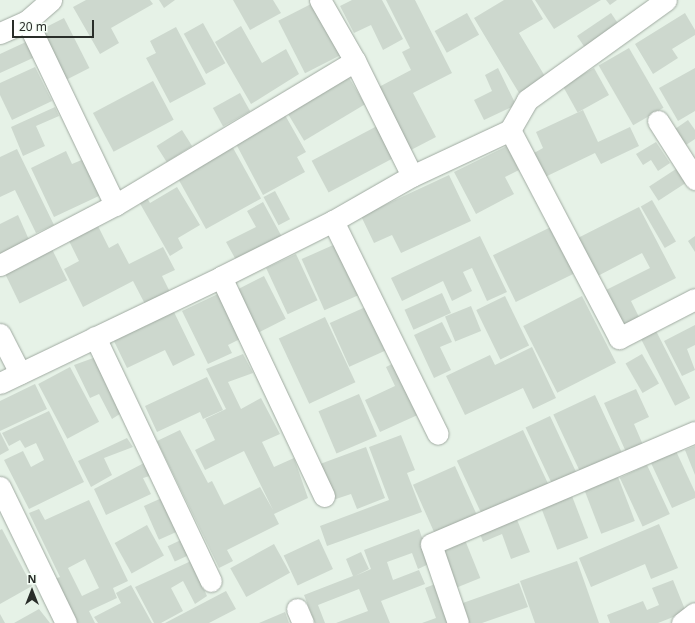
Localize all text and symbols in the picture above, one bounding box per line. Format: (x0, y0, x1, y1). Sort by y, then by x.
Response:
scale bar (14, 12, 96, 38)
text: 20 m (19, 18, 47, 35)
north arrow (12, 571, 52, 611)
text: N (28, 571, 36, 586)

